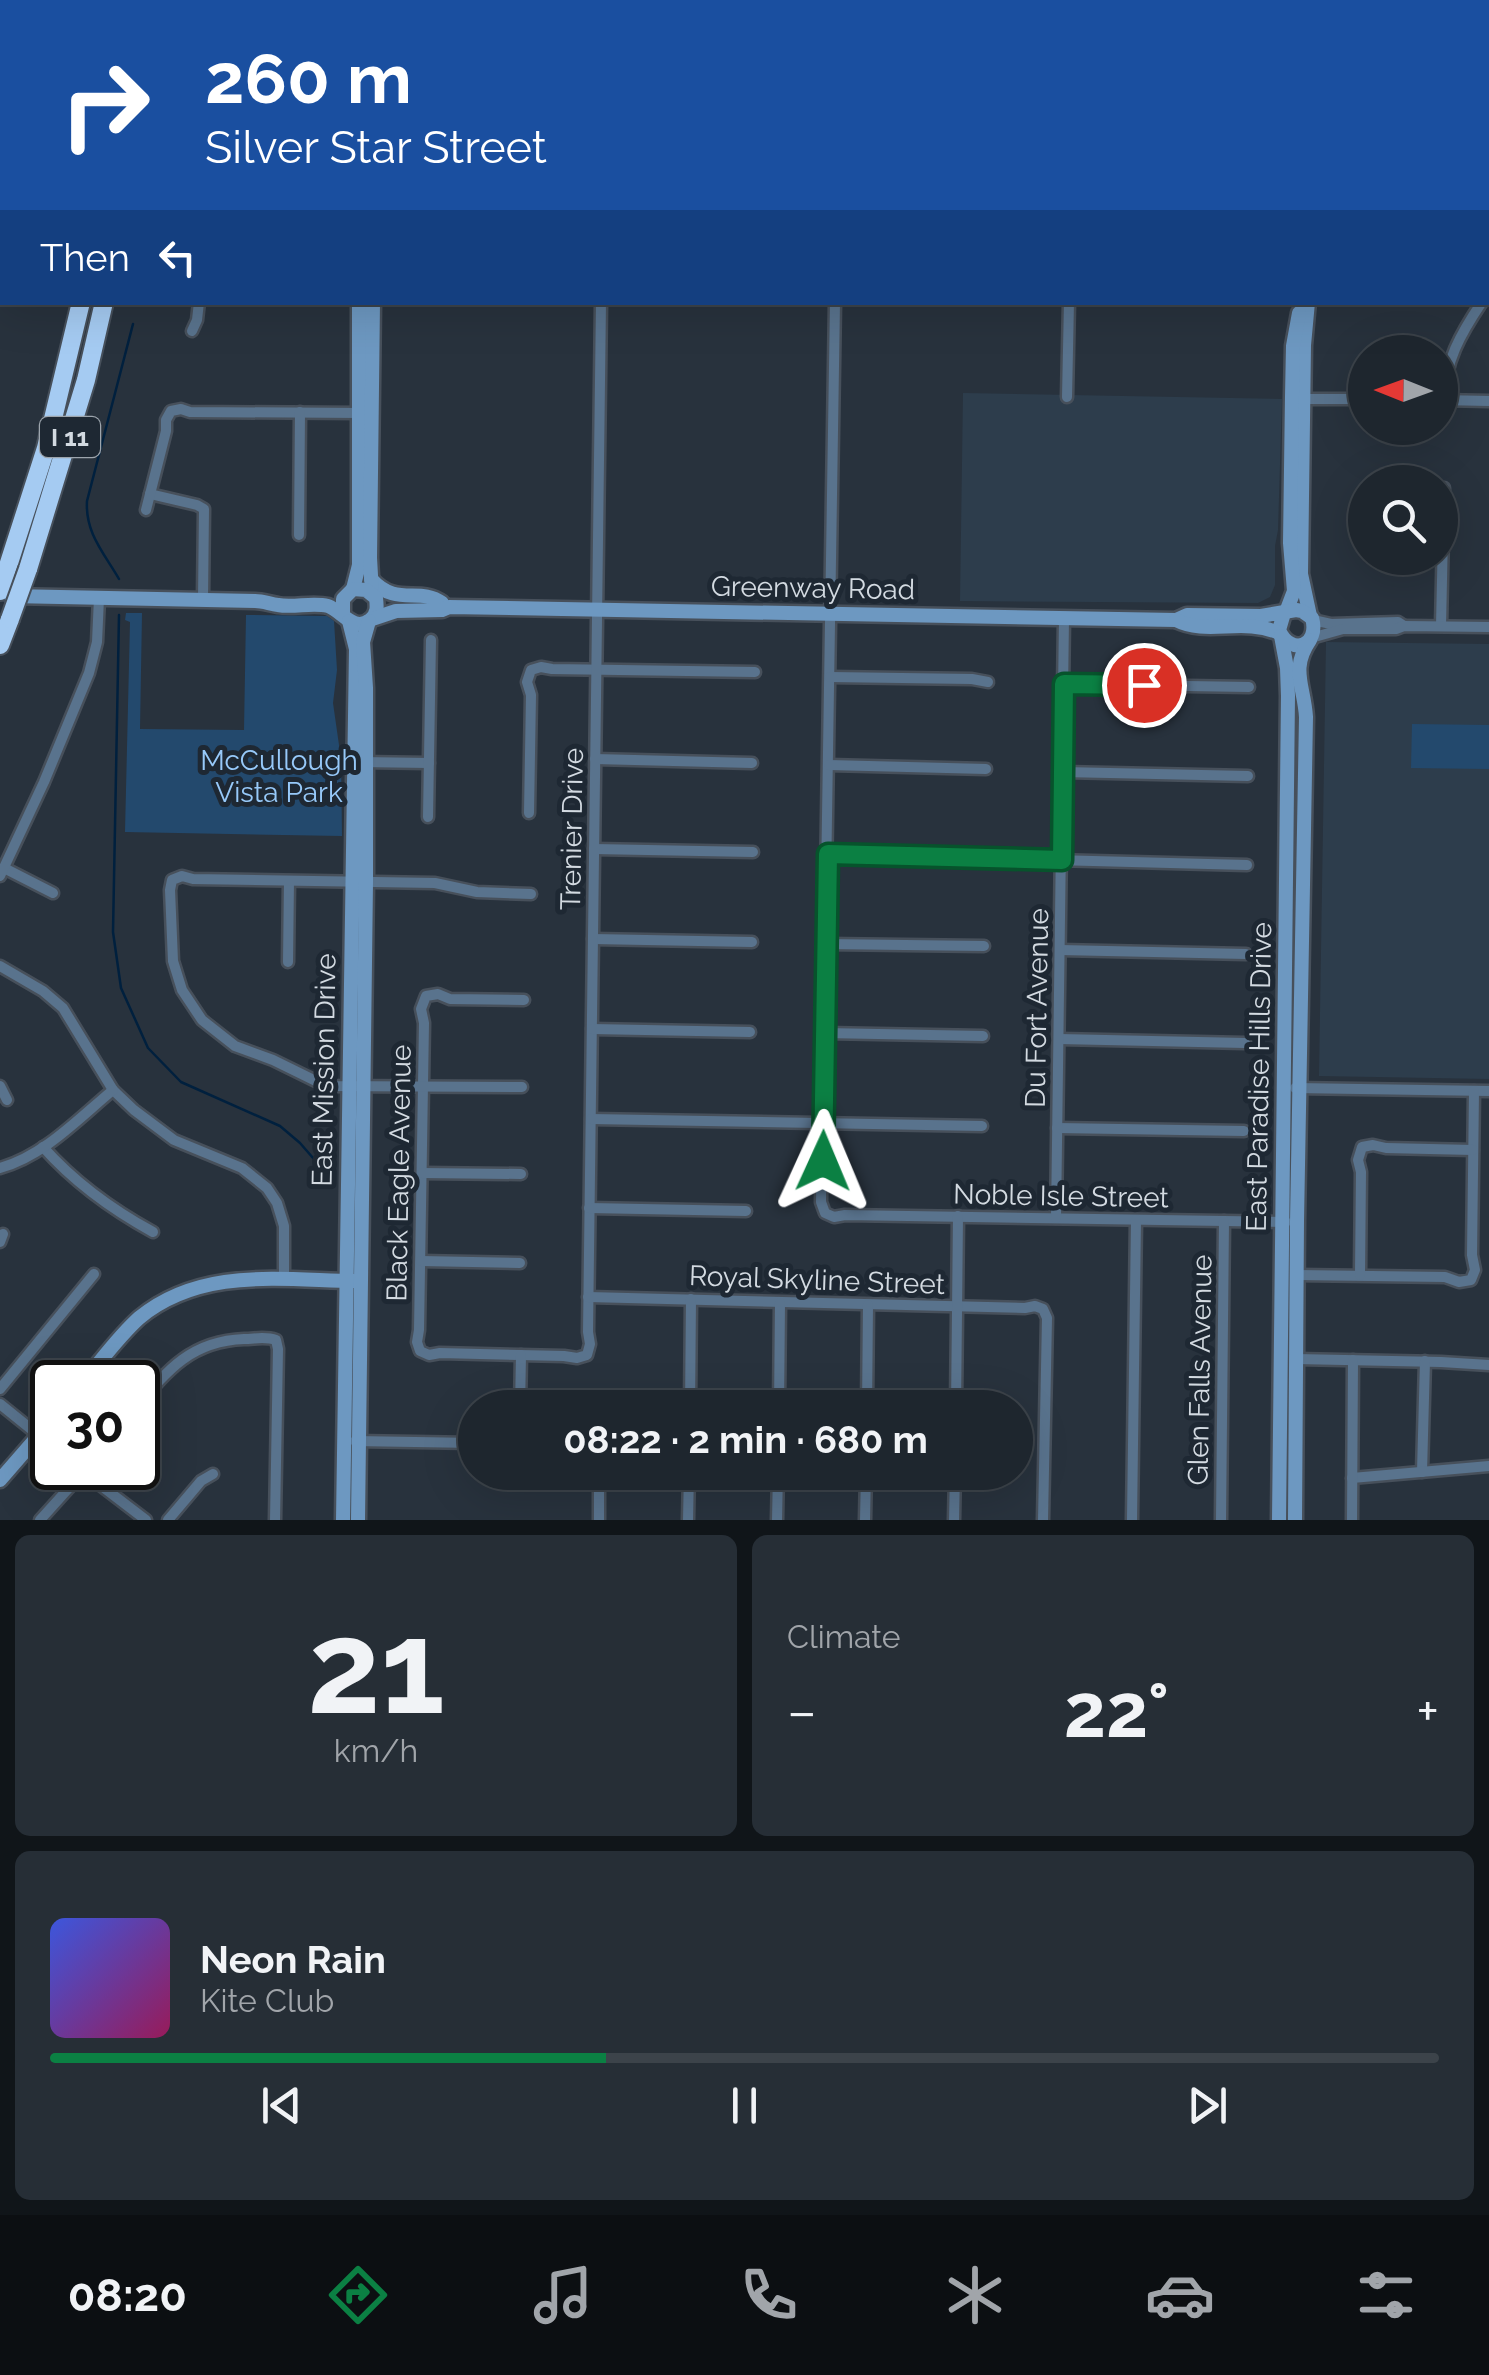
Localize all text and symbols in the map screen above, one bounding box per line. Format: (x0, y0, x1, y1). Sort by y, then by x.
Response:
text: 260 m (205, 37, 412, 119)
icon: right (40, 40, 170, 170)
text: Silver Star Street (205, 121, 547, 174)
icon: left (150, 230, 205, 285)
text: Then (40, 235, 130, 280)
north arrow (1348, 335, 1458, 445)
map controls (1348, 335, 1458, 575)
road number: I 11 (40, 417, 100, 457)
button: search (1348, 465, 1458, 575)
street label: Greenway Road (711, 570, 915, 606)
pin (1102, 643, 1187, 728)
icon: arrive (1117, 658, 1172, 713)
park label: McCullough Vista Park (200, 744, 358, 809)
street label: Trenier Drive (554, 748, 590, 910)
street label: Du Fort Avenue (1019, 908, 1055, 1108)
street label: East Paradise Hills Drive (1240, 922, 1278, 1232)
street label: East Mission Drive (305, 953, 343, 1187)
street label: Black Eagle Avenue (380, 1044, 418, 1302)
position arrow (771, 1109, 875, 1213)
street label: Noble Isle Street (953, 1178, 1170, 1214)
street label: Glen Falls Avenue (1181, 1254, 1219, 1486)
street label: Royal Skyline Street (688, 1259, 946, 1301)
speed limit sign: 30 (30, 1360, 160, 1490)
text: 08:22 · 2 min · 680 m (563, 1417, 928, 1462)
text: 21 (307, 1591, 445, 1743)
text: Climate (787, 1618, 901, 1655)
text: 22° (1064, 1666, 1169, 1755)
text: − (787, 1679, 817, 1744)
text: + (1416, 1679, 1439, 1744)
text: km/h (334, 1732, 418, 1769)
text: Neon Rain (200, 1937, 386, 1982)
text: Kite Club (200, 1982, 334, 2019)
icon: previous (254, 2078, 309, 2133)
icon: pause (717, 2078, 772, 2133)
icon: next (1180, 2078, 1235, 2133)
icon: directions (323, 2260, 393, 2330)
icon: music (528, 2260, 598, 2330)
icon: phone (734, 2260, 804, 2330)
icon: climate (940, 2260, 1010, 2330)
icon: car (1145, 2260, 1215, 2330)
icon: filters (1351, 2260, 1421, 2330)
text: 08:20 (68, 2269, 187, 2322)

